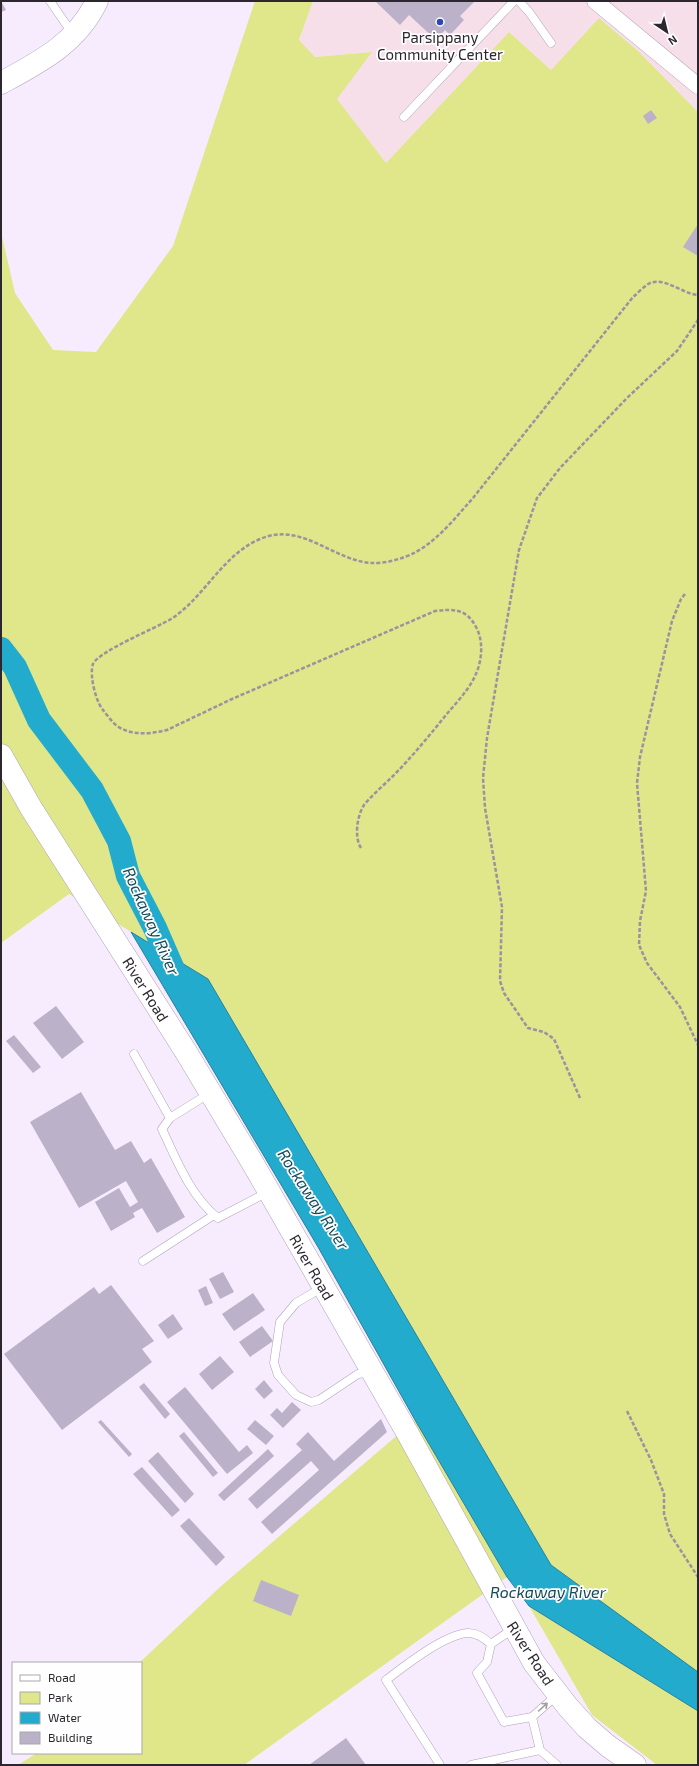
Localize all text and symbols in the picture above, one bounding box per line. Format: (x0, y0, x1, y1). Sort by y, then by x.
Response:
north arrow (647, 12, 687, 52)
marker: Parsippany Community Center (435, 17, 445, 27)
place label: Parsippany Community Center (377, 28, 503, 63)
text: N (666, 33, 680, 48)
water label: Rockaway River (119, 864, 185, 979)
street label: River Road (119, 953, 173, 1025)
water label: Rockaway River (274, 1145, 354, 1254)
street label: River Road (286, 1231, 338, 1303)
water label: Rockaway River (490, 1582, 607, 1602)
street label: River Road (504, 1618, 558, 1688)
legend (12, 1662, 142, 1754)
text: Road (48, 1670, 76, 1684)
text: Park (48, 1690, 73, 1704)
one-way arrow (537, 1703, 548, 1712)
text: Water (48, 1710, 82, 1724)
text: Building (48, 1730, 93, 1744)

